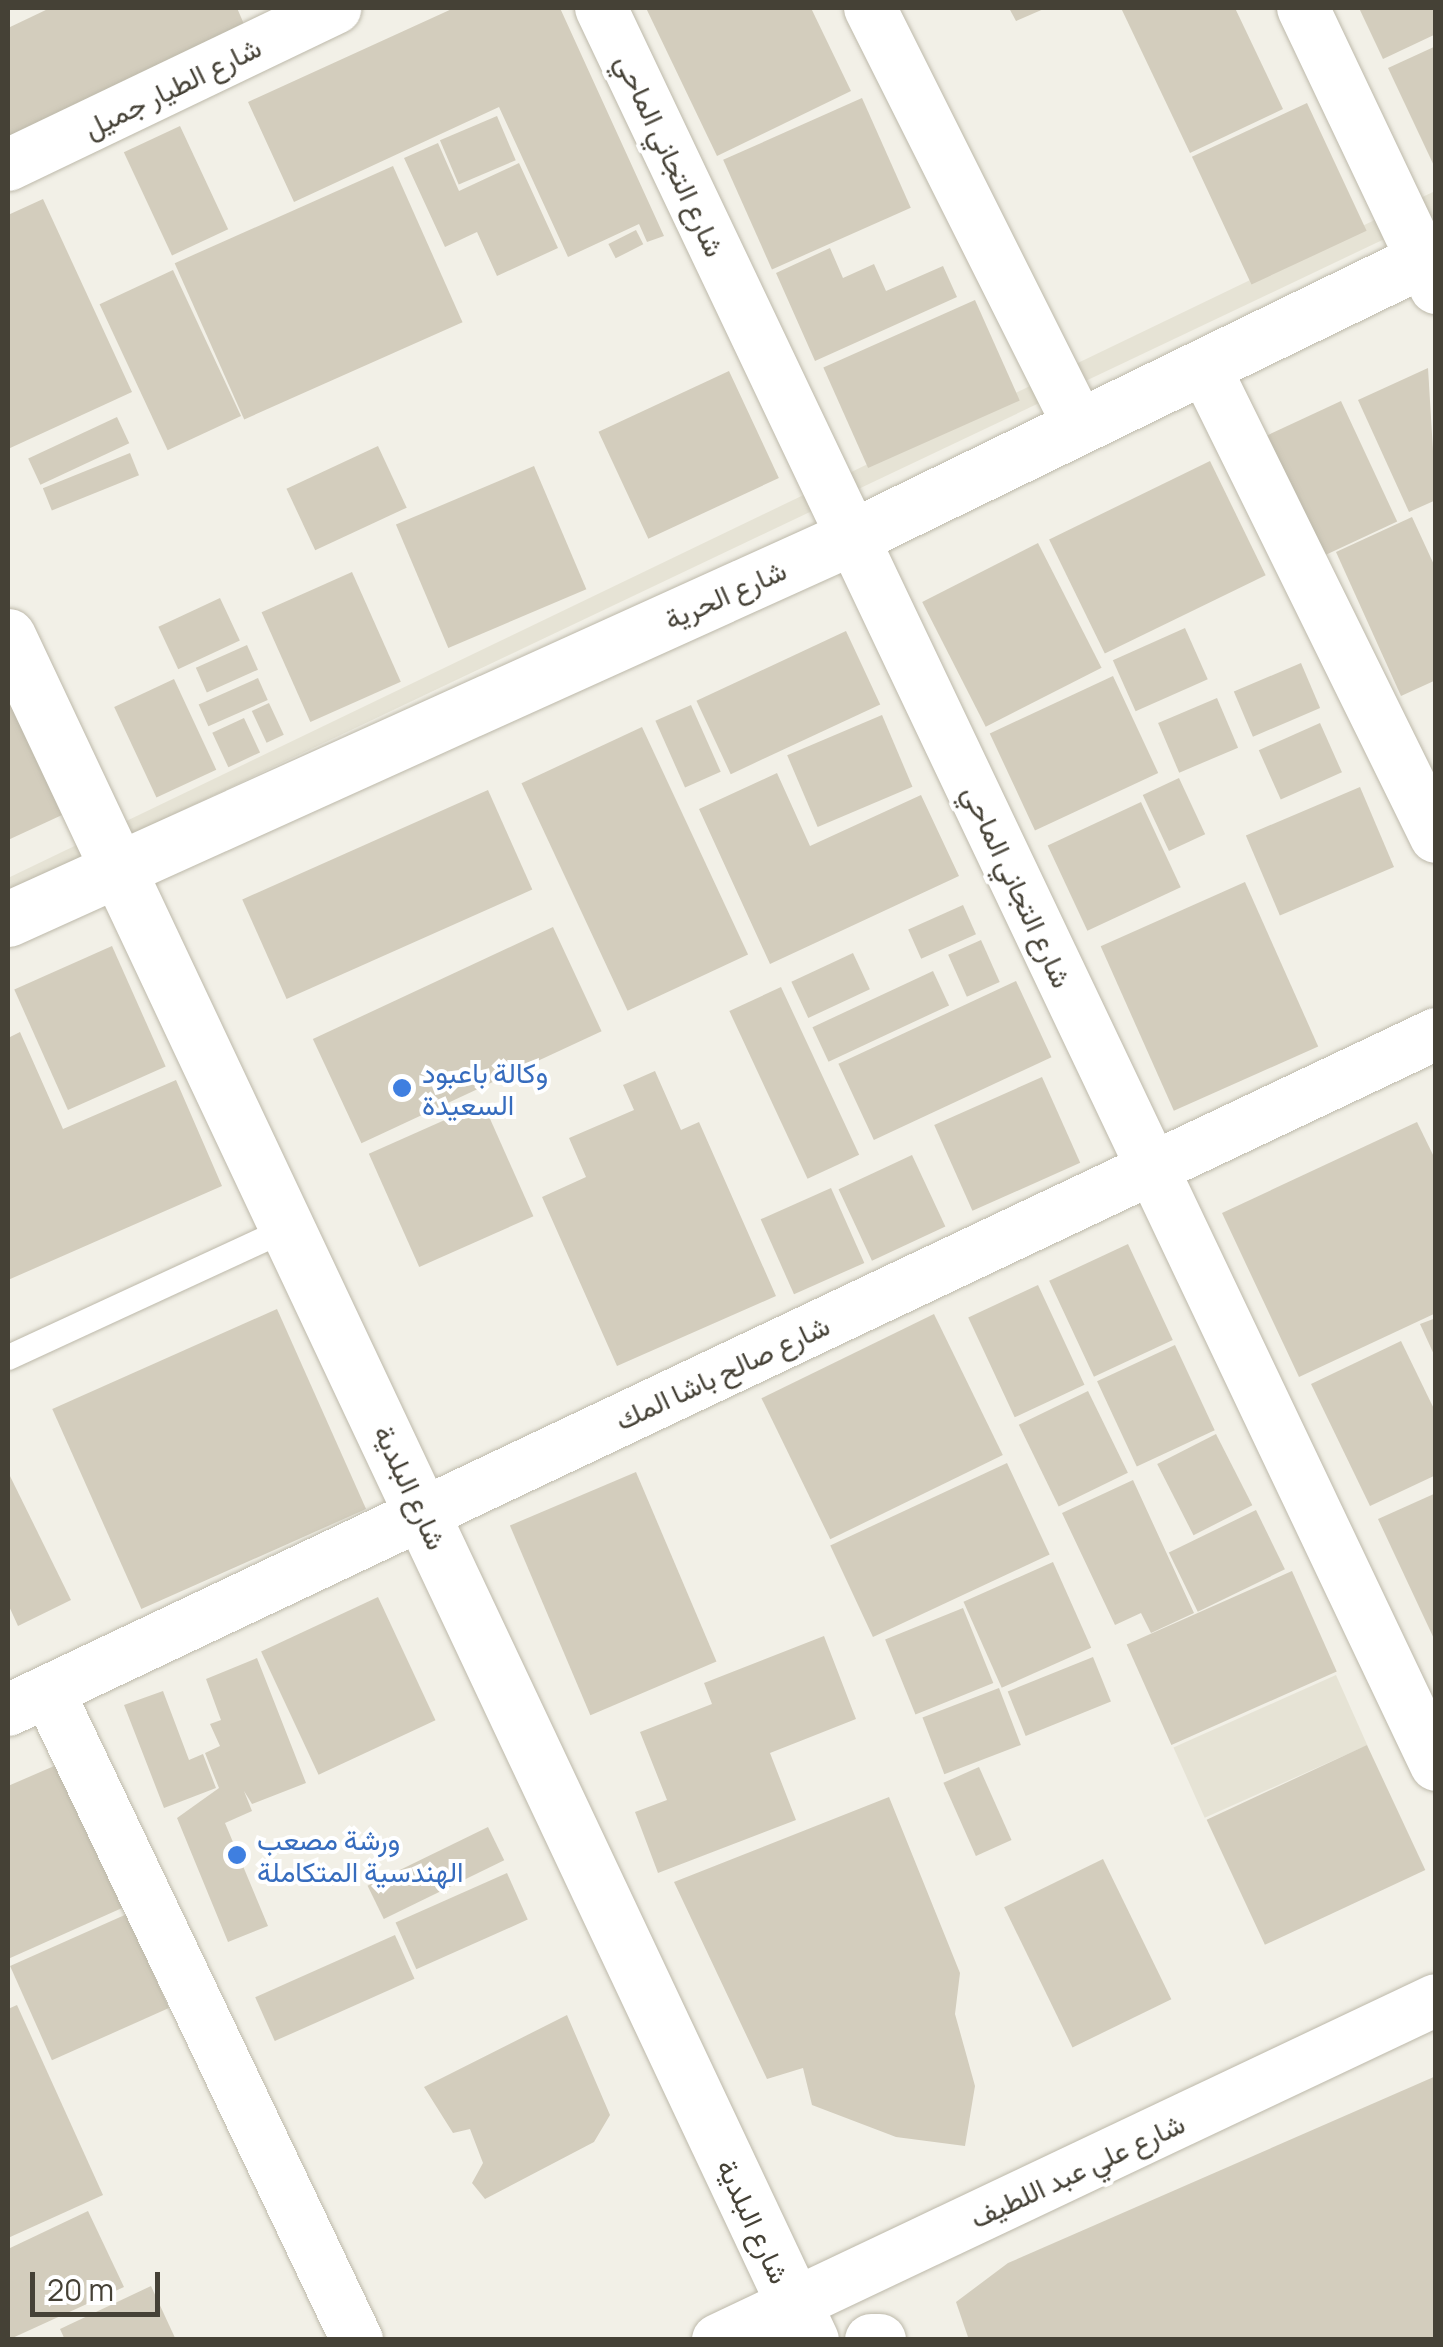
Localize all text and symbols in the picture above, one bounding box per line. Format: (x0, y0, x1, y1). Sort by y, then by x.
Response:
street label: شارع الطيار جميل (78, 30, 266, 144)
street label: شارع التجاني الماحي (609, 48, 733, 262)
street label: شارع الحرية (659, 552, 791, 636)
street label: شارع التجاني الماحي (956, 779, 1080, 993)
place label: وكالة باعبود السعيدة (422, 1055, 548, 1121)
marker: وكالة باعبود السعيدة (391, 1077, 413, 1099)
street label: شارع صالح باشا المك (610, 1308, 834, 1436)
street label: شارع البلدية (368, 1420, 454, 1554)
place label: ورشة مصعب الهندسية المتكاملة (257, 1822, 463, 1888)
marker: ورشة مصعب الهندسية المتكاملة (226, 1844, 248, 1866)
street label: شارع علي عبد اللطيف (965, 2106, 1189, 2234)
street label: شارع البلدية (711, 2154, 797, 2288)
scale bar (35, 2252, 165, 2314)
text: 20 m (47, 2269, 114, 2310)

